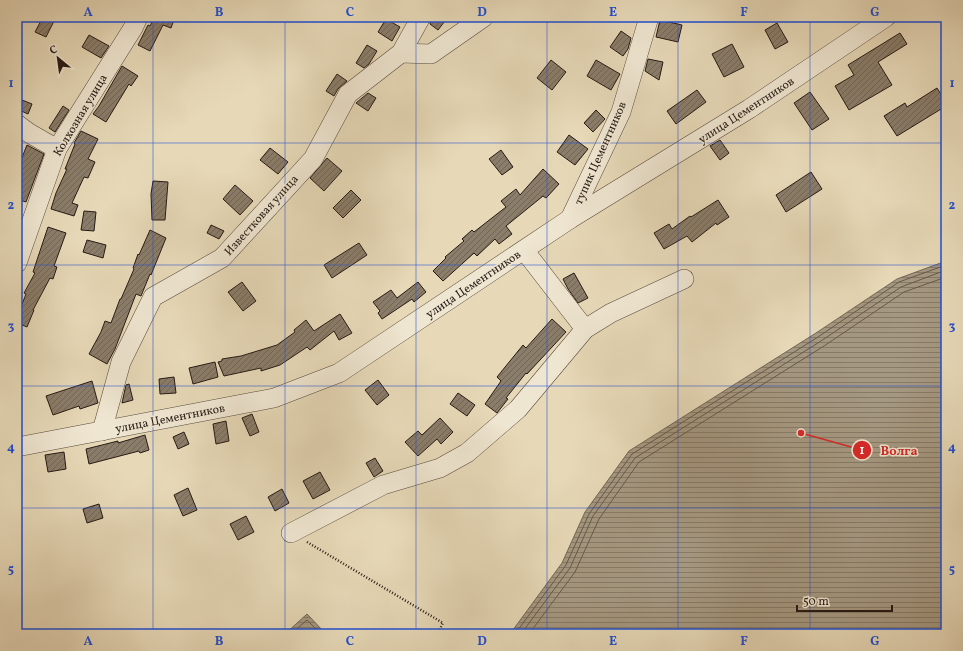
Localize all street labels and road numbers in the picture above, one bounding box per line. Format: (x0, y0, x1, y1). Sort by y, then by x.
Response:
street label: Колхозная улица (50, 71, 112, 160)
street label: улица Цементников (695, 74, 798, 148)
street label: тупик Цементников (571, 99, 631, 207)
street label: Известковая улица (221, 172, 302, 260)
street label: улица Цементников (423, 247, 524, 323)
street label: улица Цементников (114, 400, 226, 437)

